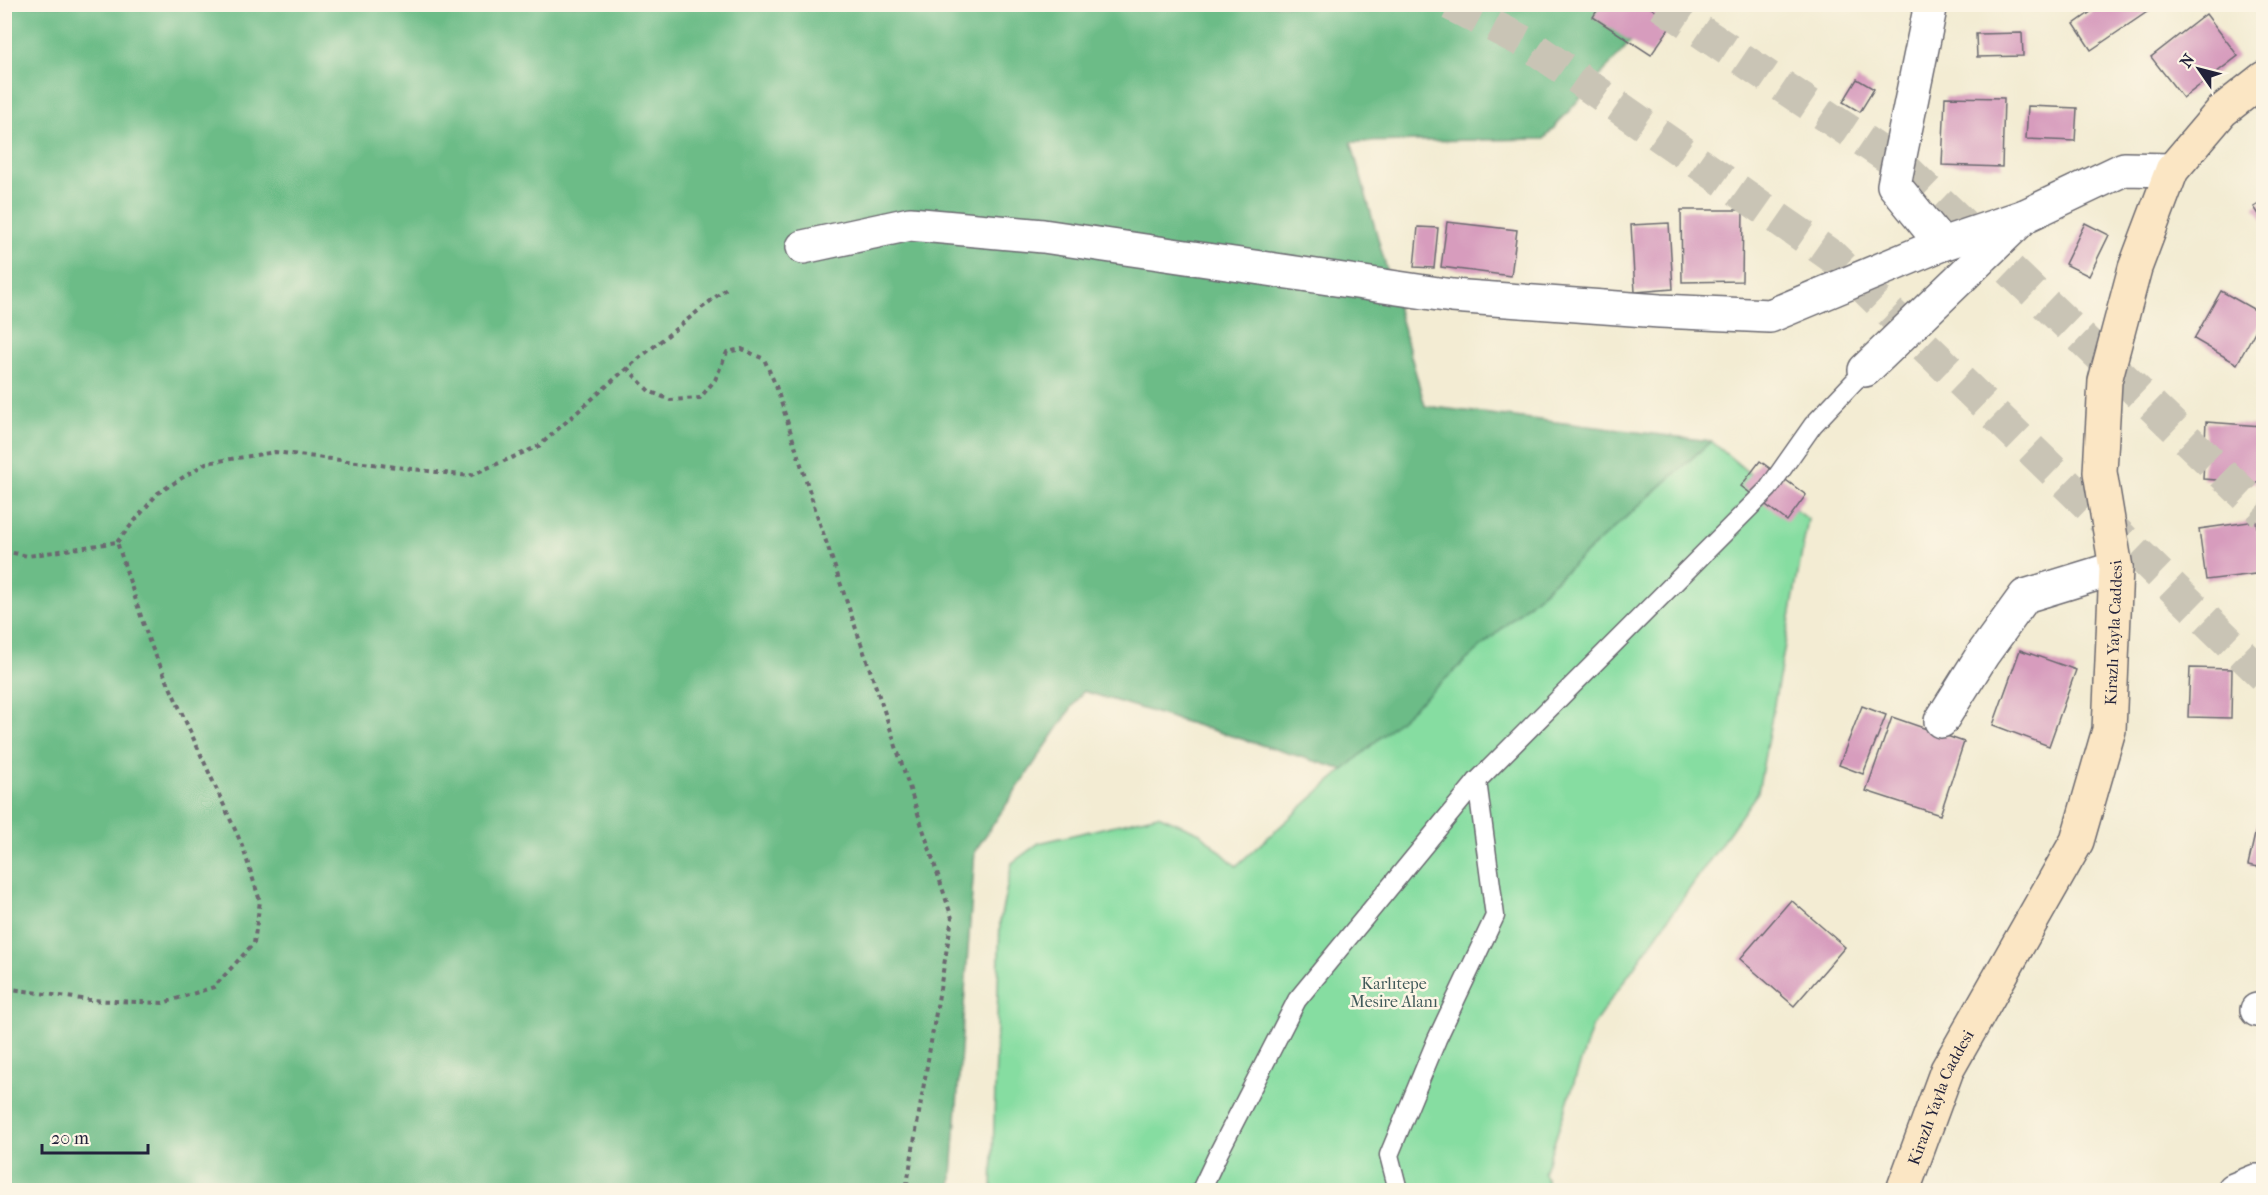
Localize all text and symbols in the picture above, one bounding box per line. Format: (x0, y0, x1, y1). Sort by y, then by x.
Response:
north arrow (2169, 39, 2229, 99)
text: N (2176, 50, 2199, 71)
street label: Kirazlı Yayla Caddesi (2101, 559, 2126, 706)
park label: Karlıtepe Mesire Alanı (1350, 974, 1438, 1011)
street label: Kirazlı Yayla Caddesi (1904, 1026, 1977, 1167)
scale bar (42, 1117, 148, 1155)
text: 20 m (51, 1128, 89, 1149)

